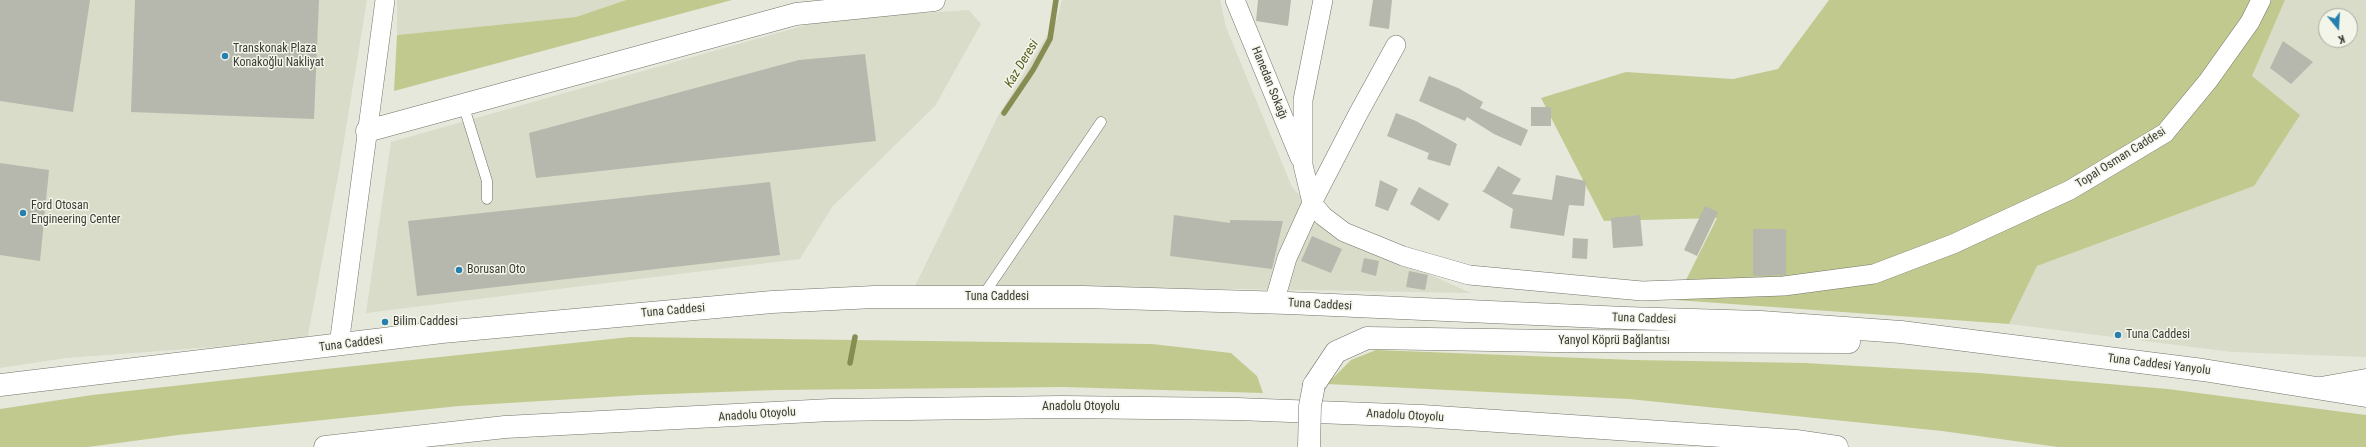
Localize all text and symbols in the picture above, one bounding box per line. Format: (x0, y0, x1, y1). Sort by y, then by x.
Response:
north arrow (2318, 8, 2358, 48)
text: K (2337, 32, 2346, 46)
water label: Kaz Deresi (1002, 37, 1042, 91)
place label: Transkonak Plaza Konakoğlu Nakliyat (233, 42, 324, 70)
street label: Hanedan Sokağı (1248, 45, 1290, 121)
marker: Transkonak Plaza Konakoğlu Nakliyat (220, 51, 230, 61)
street label: Topal Osman Caddesi (2073, 125, 2169, 191)
place label: Ford Otosan Engineering Center (31, 199, 120, 227)
marker: Ford Otosan Engineering Center (18, 208, 28, 218)
place label: Borusan Oto (467, 263, 525, 277)
marker: Borusan Oto (454, 265, 464, 275)
street label: Tuna Caddesi (965, 290, 1029, 304)
street label: Tuna Caddesi (1288, 296, 1352, 314)
street label: Tuna Caddesi (640, 301, 706, 321)
street label: Tuna Caddesi (1612, 311, 1676, 327)
place label: Bilim Caddesi (393, 315, 458, 329)
marker: Bilim Caddesi (380, 317, 390, 327)
place label: Tuna Caddesi (2126, 328, 2190, 342)
marker: Tuna Caddesi (2113, 330, 2123, 340)
street label: Tuna Caddesi (318, 333, 384, 355)
street label: Yanyol Köprü Bağlantısı (1558, 334, 1670, 348)
street label: Tuna Caddesi Yanyolu (2107, 352, 2211, 378)
street label: Anadolu Otoyolu (1042, 400, 1120, 414)
street label: Anadolu Otoyolu (718, 405, 796, 425)
street label: Anadolu Otoyolu (1366, 407, 1444, 425)

